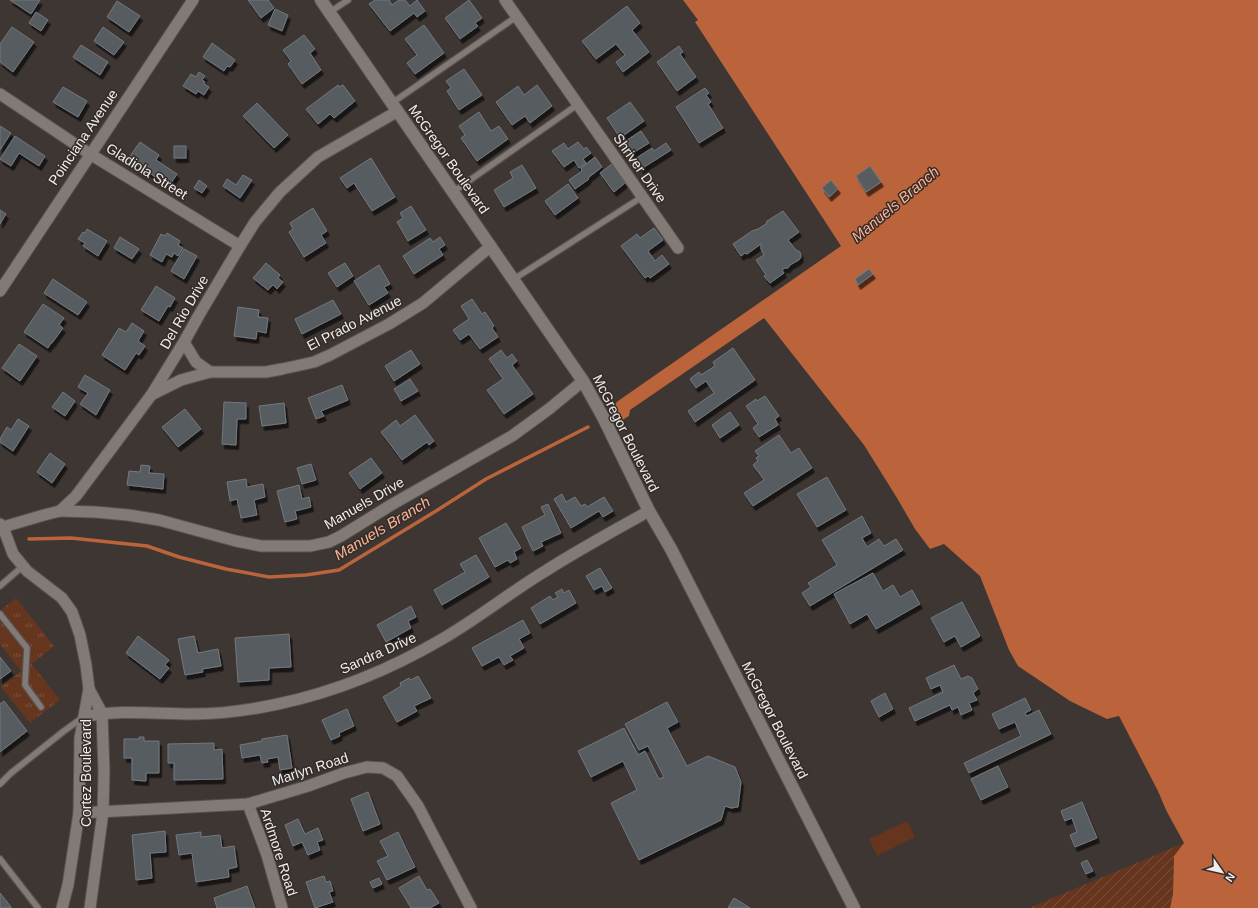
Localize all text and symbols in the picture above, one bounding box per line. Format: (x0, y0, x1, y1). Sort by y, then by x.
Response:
street label: Poinciana Avenue (45, 86, 121, 188)
street label: McGregor Boulevard (405, 102, 493, 216)
street label: Shriver Drive (610, 130, 670, 206)
street label: Gladiola Street (103, 140, 191, 202)
water label: Manuels Branch (848, 163, 942, 245)
street label: Del Rio Drive (156, 272, 212, 352)
street label: El Prado Avenue (304, 292, 404, 354)
street label: McGregor Boulevard (590, 372, 662, 494)
street label: Manuels Drive (321, 474, 407, 532)
water label: Manuels Branch (331, 493, 433, 563)
street label: Sandra Drive (337, 629, 419, 677)
street label: McGregor Boulevard (739, 659, 811, 781)
street label: Cortez Boulevard (78, 719, 94, 827)
street label: Marlyn Road (270, 749, 350, 789)
street label: Ardmore Road (257, 806, 301, 898)
north arrow (1202, 852, 1242, 892)
text: N (1223, 871, 1237, 884)

